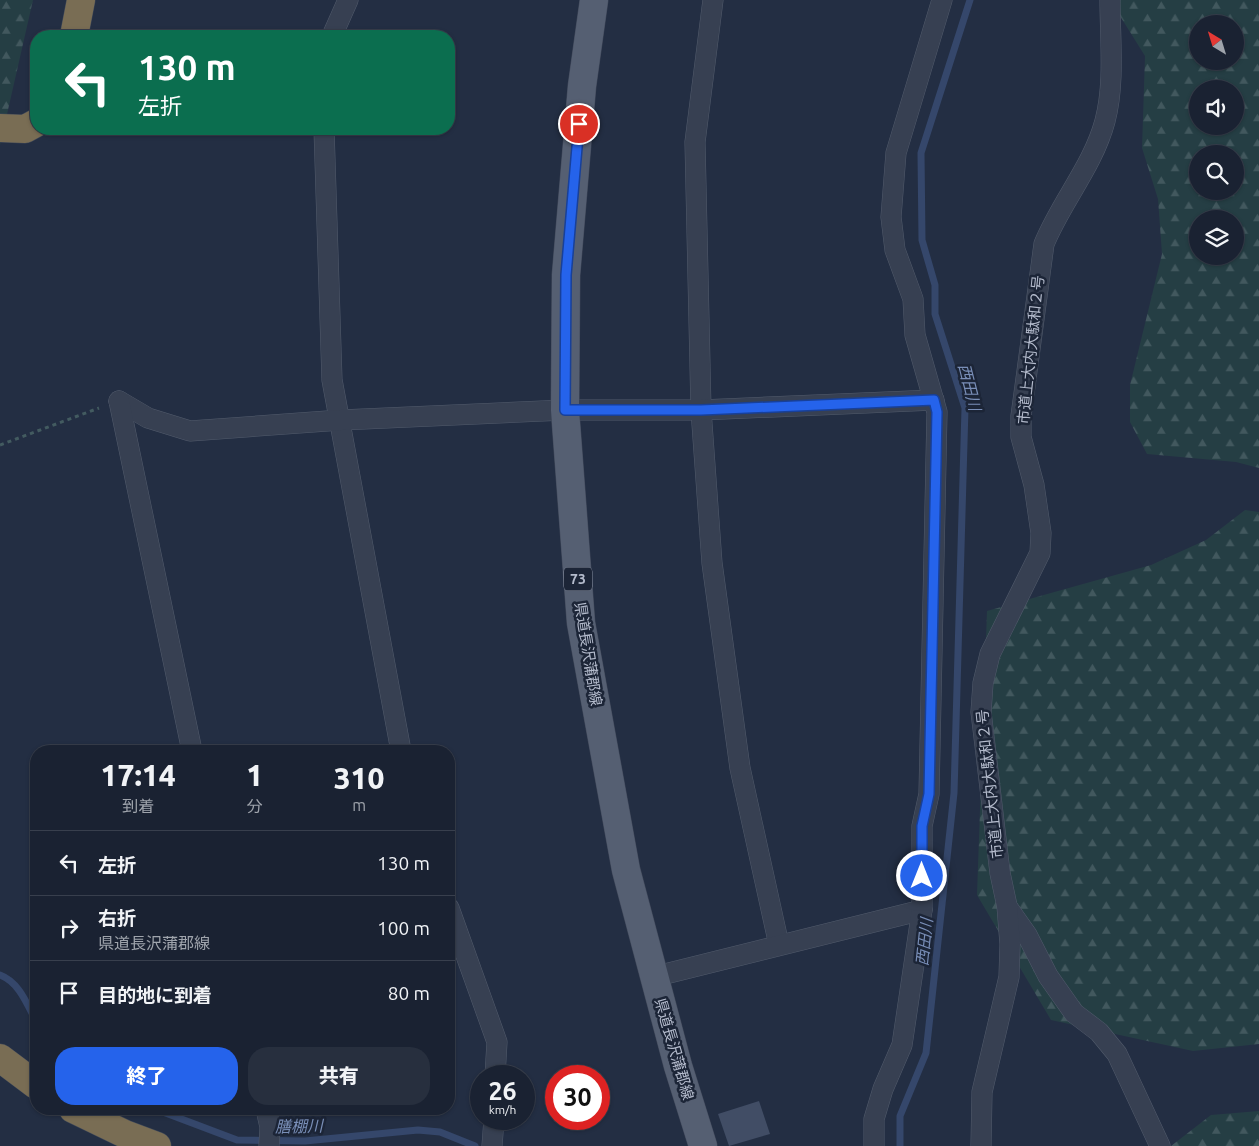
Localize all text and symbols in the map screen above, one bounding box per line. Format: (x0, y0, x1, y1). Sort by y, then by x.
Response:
north arrow (1189, 15, 1244, 70)
map controls (1189, 15, 1244, 265)
text: 130 m (138, 47, 236, 87)
icon: left (55, 50, 120, 115)
button: sound (1189, 80, 1244, 135)
text: 左折 (138, 93, 182, 118)
pin (558, 103, 600, 145)
icon: arrive (565, 110, 593, 138)
button: search (1189, 145, 1244, 200)
button: layers (1189, 210, 1244, 265)
street label: 市道上大内大駄和２号 (1014, 274, 1047, 425)
water label: 西田川 (955, 362, 985, 414)
road number: 73 (564, 568, 592, 590)
street label: 県道長沢蒲郡線 (572, 601, 605, 707)
street label: 市道上大内大駄和２号 (973, 709, 1006, 860)
text: 17:14 (101, 758, 176, 792)
text: 1 (246, 758, 263, 792)
text: 310 (334, 761, 384, 795)
text: m (352, 796, 366, 814)
text: 到着 (122, 797, 154, 815)
text: 分 (247, 797, 263, 815)
icon: left (55, 849, 83, 877)
position arrow (895, 849, 947, 901)
text: 130 m (377, 852, 430, 874)
text: 左折 (98, 854, 136, 876)
text: 右折 (98, 907, 136, 929)
icon: right (55, 914, 83, 942)
water label: 西田川 (913, 915, 936, 967)
text: 100 m (377, 917, 430, 939)
text: 県道長沢蒲郡線 (98, 934, 210, 952)
icon: arrive (55, 979, 83, 1007)
text: 80 m (388, 982, 430, 1004)
text: 目的地に到着 (98, 984, 212, 1006)
street label: 県道長沢蒲郡線 (652, 996, 697, 1102)
button: 終了 (55, 1047, 238, 1105)
button: 共有 (248, 1047, 430, 1105)
speed limit sign: 30 (545, 1065, 610, 1130)
text: 26 (488, 1077, 517, 1105)
text: km/h (489, 1103, 516, 1116)
water label: 膳棚川 (275, 1117, 325, 1135)

